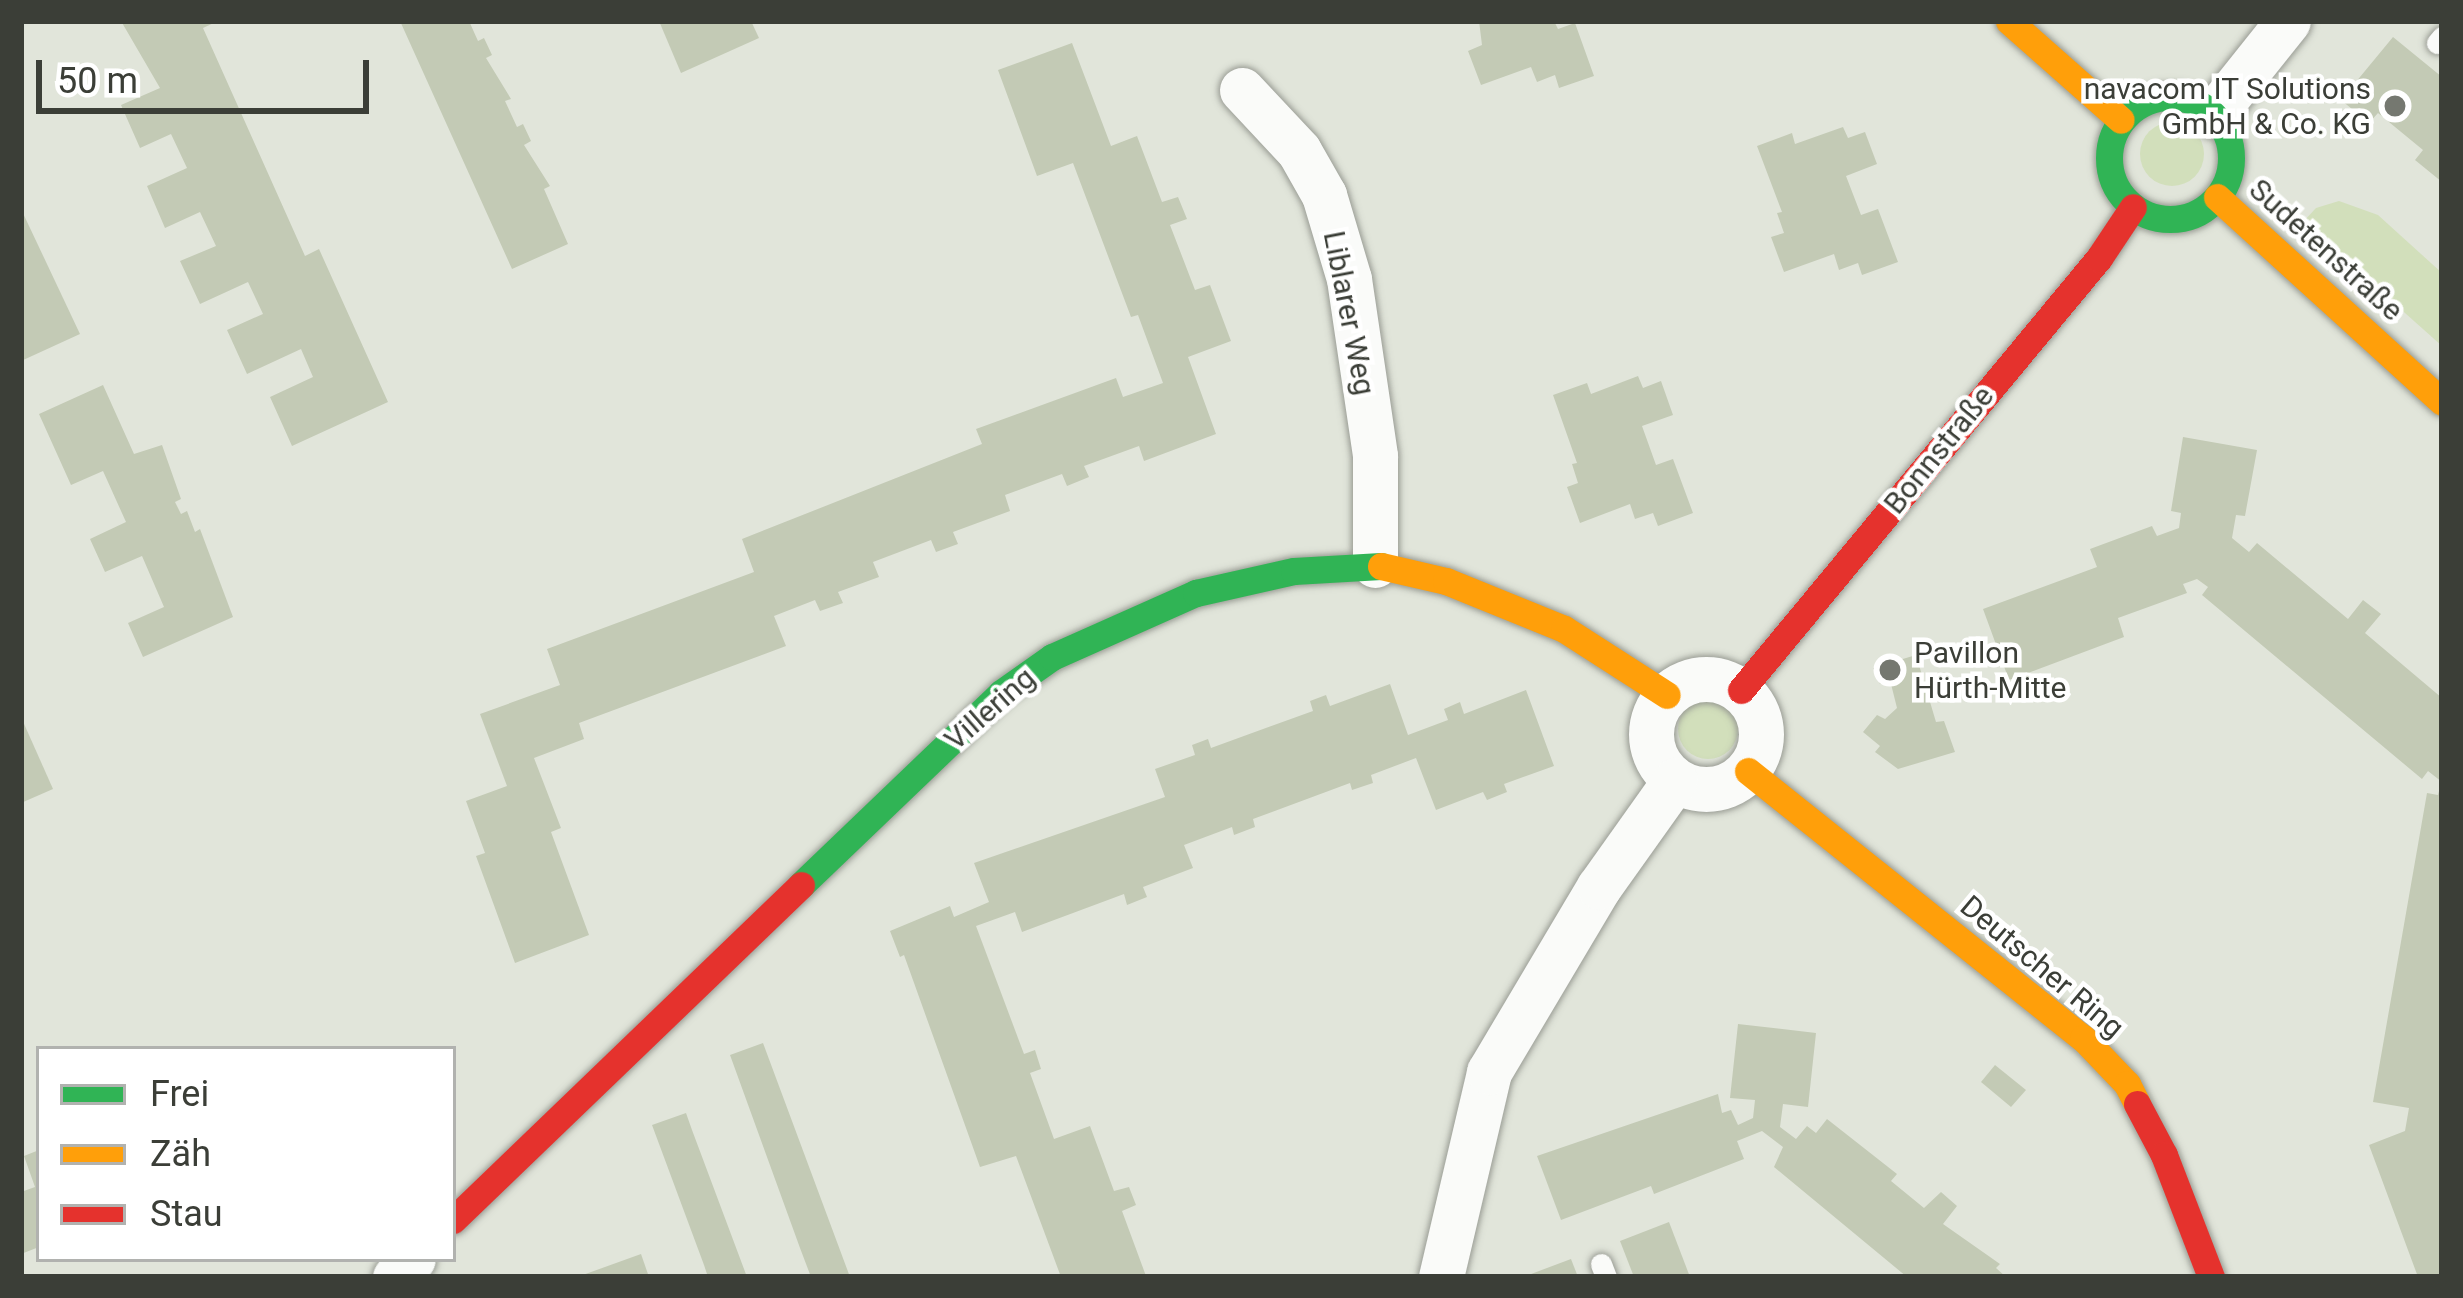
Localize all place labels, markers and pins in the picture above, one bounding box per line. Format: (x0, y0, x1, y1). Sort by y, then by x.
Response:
place label: navacom IT Solutions GmbH & Co. KG (2083, 71, 2371, 142)
marker: navacom IT Solutions GmbH & Co. KG (2382, 93, 2408, 119)
place label: Pavillon Hürth-Mitte (1914, 635, 2066, 706)
marker: Pavillon Hürth-Mitte (1877, 657, 1903, 683)

